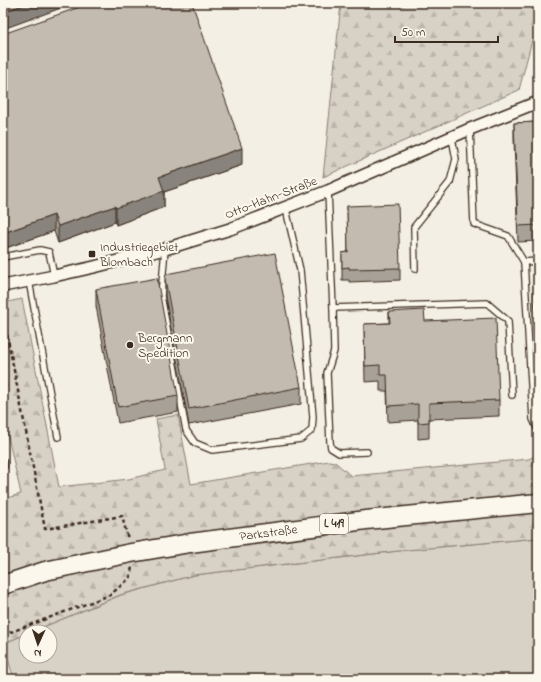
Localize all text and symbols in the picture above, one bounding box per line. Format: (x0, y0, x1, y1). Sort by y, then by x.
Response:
scale bar (395, 18, 498, 44)
text: 50 m (401, 24, 425, 42)
street label: Otto-Hahn-Straße (222, 172, 320, 224)
place label: Industriegebiet Blombach (99, 238, 179, 272)
marker: Industriegebiet Blombach (87, 249, 97, 259)
place label: Bergmann Spedition (137, 329, 192, 363)
marker: Bergmann Spedition (125, 340, 135, 350)
road number: L 419 (320, 514, 348, 534)
street label: Parkstraße (238, 520, 299, 546)
north arrow (18, 624, 58, 664)
text: N (33, 645, 42, 661)

